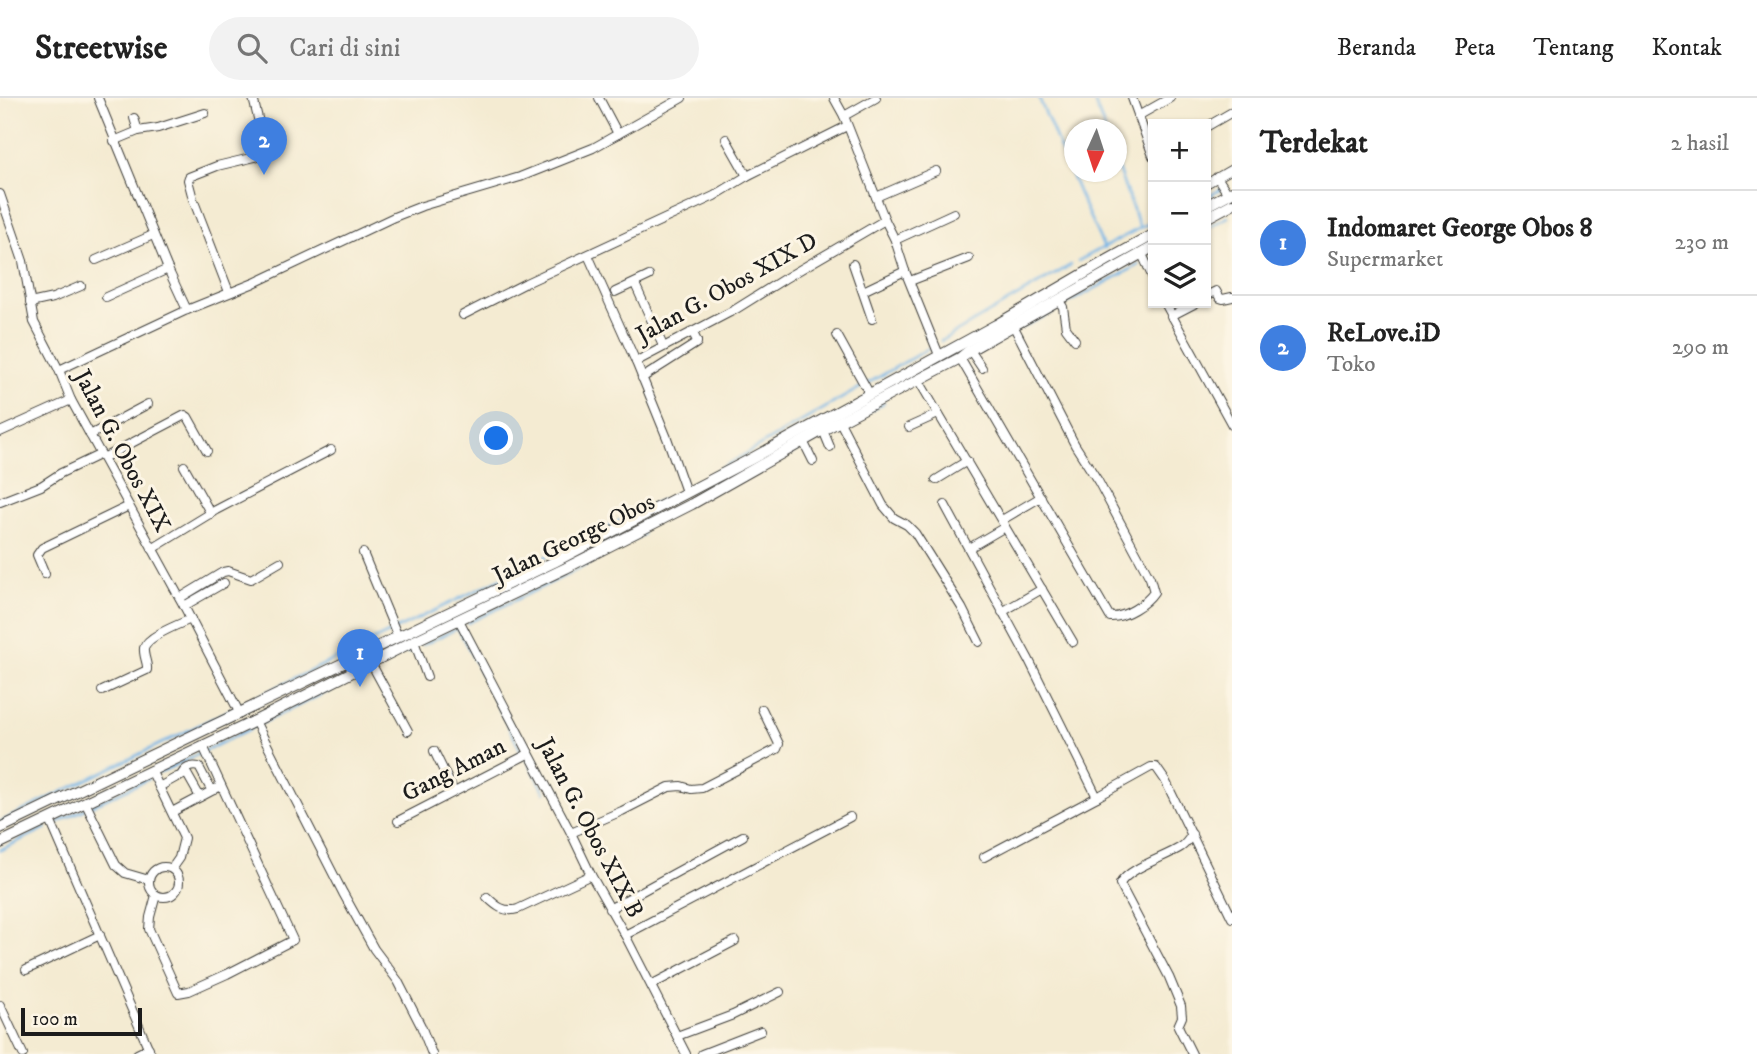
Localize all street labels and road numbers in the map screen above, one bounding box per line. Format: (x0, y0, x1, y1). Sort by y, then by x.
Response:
street label: Jalan G. Obos XIX D (629, 226, 823, 351)
street label: Jalan G. Obos XIX (66, 363, 177, 537)
street label: Jalan George Obos (486, 487, 660, 592)
street label: Gang Aman (397, 731, 511, 809)
street label: Jalan G. Obos XIX B (529, 731, 650, 923)

